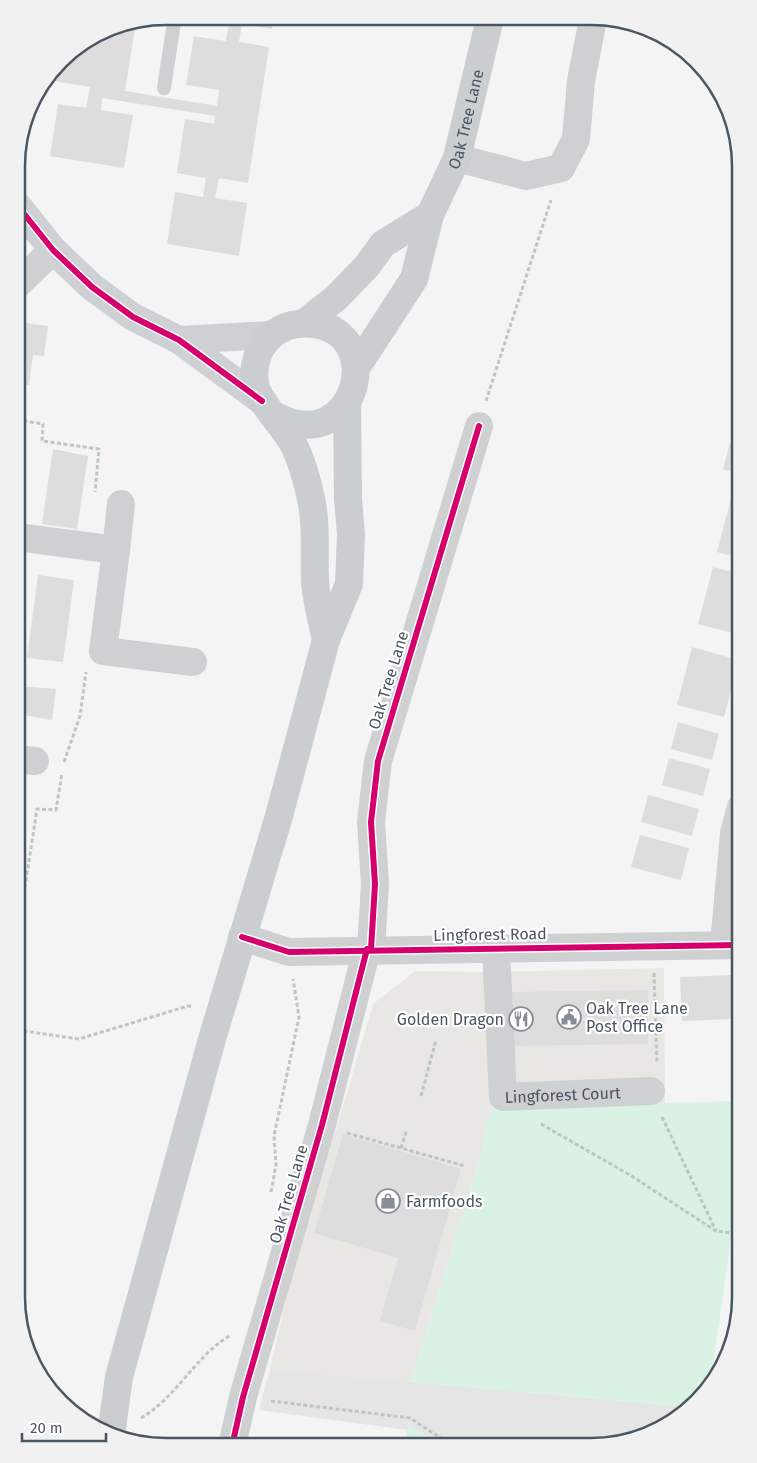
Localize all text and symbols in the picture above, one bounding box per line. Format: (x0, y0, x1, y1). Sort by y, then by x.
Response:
street label: Oak Tree Lane (444, 68, 488, 172)
street label: Oak Tree Lane (365, 629, 412, 732)
street label: Lingforest Road (433, 924, 547, 945)
place label: Oak Tree Lane Post Office (586, 999, 688, 1036)
public building icon: Oak Tree Lane Post Office (556, 1004, 582, 1030)
restaurant icon: Golden Dragon (508, 1006, 534, 1032)
place label: Golden Dragon (397, 1010, 504, 1029)
street label: Lingforest Court (504, 1083, 621, 1107)
street label: Oak Tree Lane (265, 1143, 312, 1246)
shop icon: Farmfoods (375, 1188, 401, 1214)
place label: Farmfoods (406, 1192, 482, 1211)
scale bar (22, 1410, 106, 1442)
text: 20 m (30, 1419, 63, 1437)

